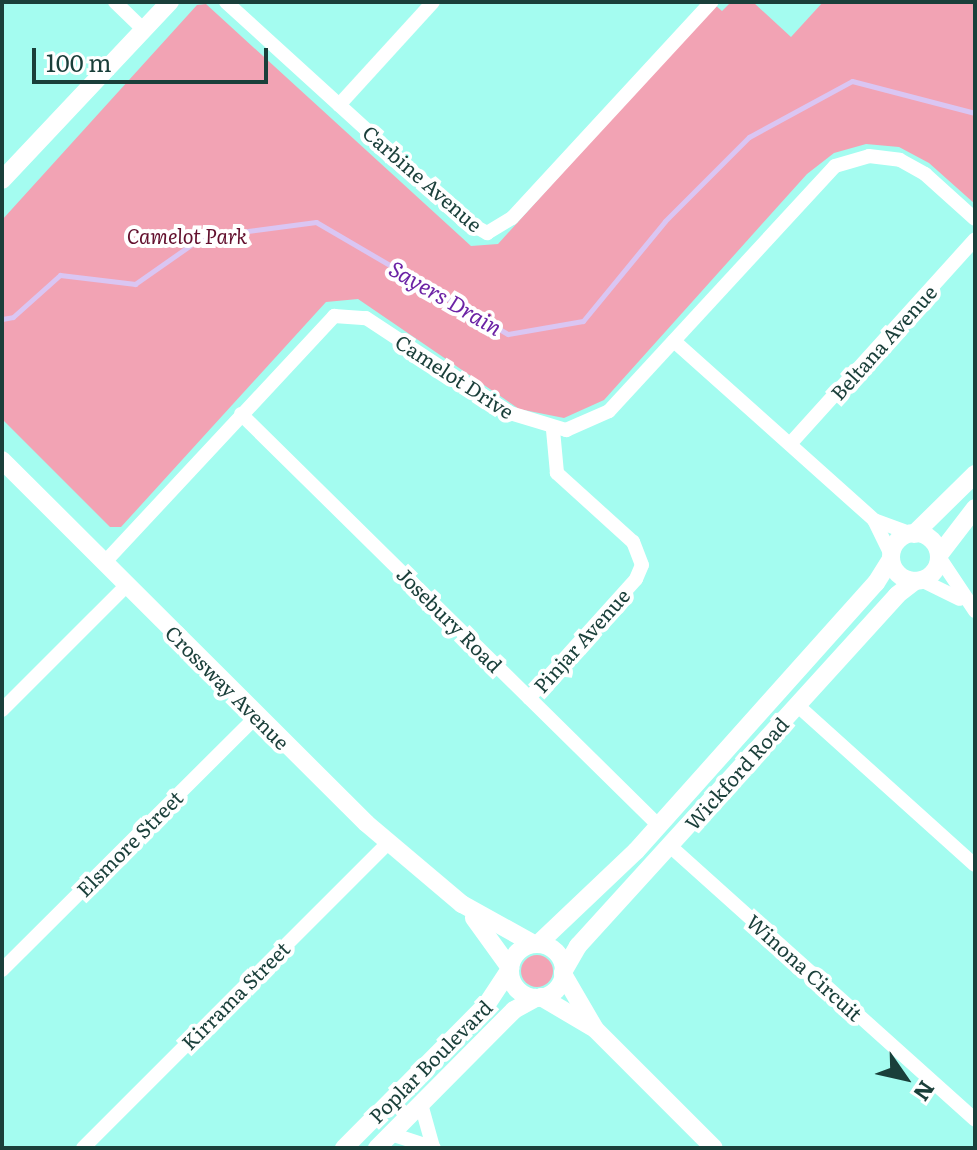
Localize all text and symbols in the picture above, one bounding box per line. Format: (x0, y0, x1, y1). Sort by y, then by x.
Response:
scale bar (36, 32, 272, 82)
text: 100 m (46, 44, 112, 79)
street label: Carbine Avenue (359, 120, 487, 236)
park label: Camelot Park (127, 223, 247, 247)
water label: Sayers Drain (385, 254, 507, 340)
street label: Beltana Avenue (825, 280, 941, 404)
street label: Camelot Drive (391, 329, 519, 423)
street label: Josebury Road (392, 561, 508, 677)
street label: Pinjar Avenue (528, 583, 634, 697)
street label: Crossway Avenue (161, 620, 295, 754)
street label: Wickford Road (679, 712, 793, 834)
street label: Elsmore Street (71, 785, 187, 901)
street label: Winona Circuit (742, 909, 868, 1025)
street label: Kirrama Street (176, 936, 294, 1054)
street label: Poplar Boulevard (364, 995, 496, 1127)
north arrow (865, 1038, 945, 1118)
text: N (906, 1075, 944, 1109)

